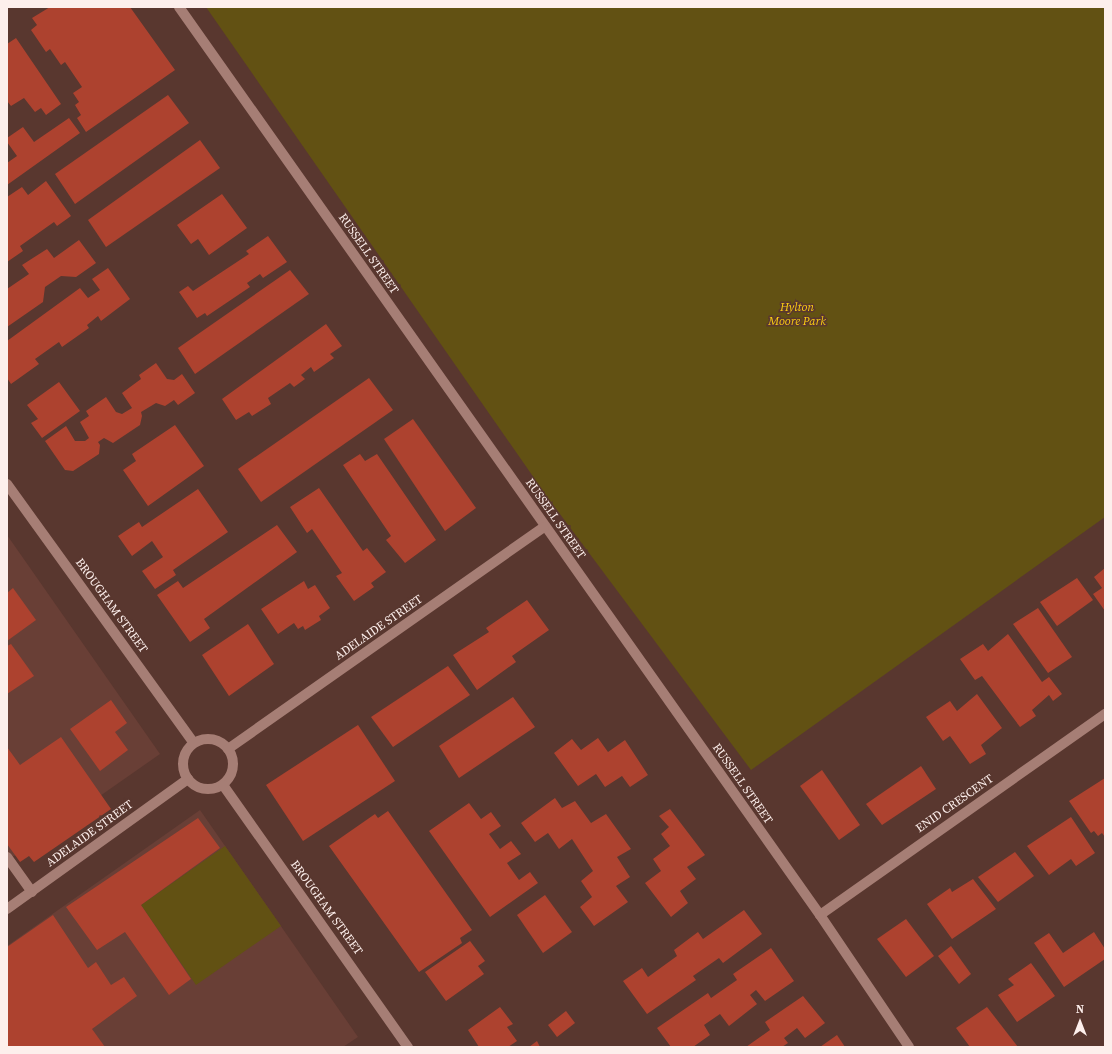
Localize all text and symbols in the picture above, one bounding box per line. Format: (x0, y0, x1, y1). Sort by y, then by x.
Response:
street label: RUSSELL STREET (335, 211, 401, 297)
park label: Hylton Moore Park (768, 301, 826, 329)
street label: RUSSELL STREET (522, 476, 588, 562)
street label: BROUGHAM STREET (72, 556, 150, 656)
street label: ADELAIDE STREET (332, 592, 426, 664)
street label: RUSSELL STREET (709, 741, 775, 827)
street label: ENID CRESCENT (913, 772, 997, 836)
street label: ADELAIDE STREET (44, 798, 136, 870)
street label: BROUGHAM STREET (287, 858, 365, 958)
north arrow (1060, 1002, 1100, 1042)
text: N (1076, 1002, 1084, 1017)

